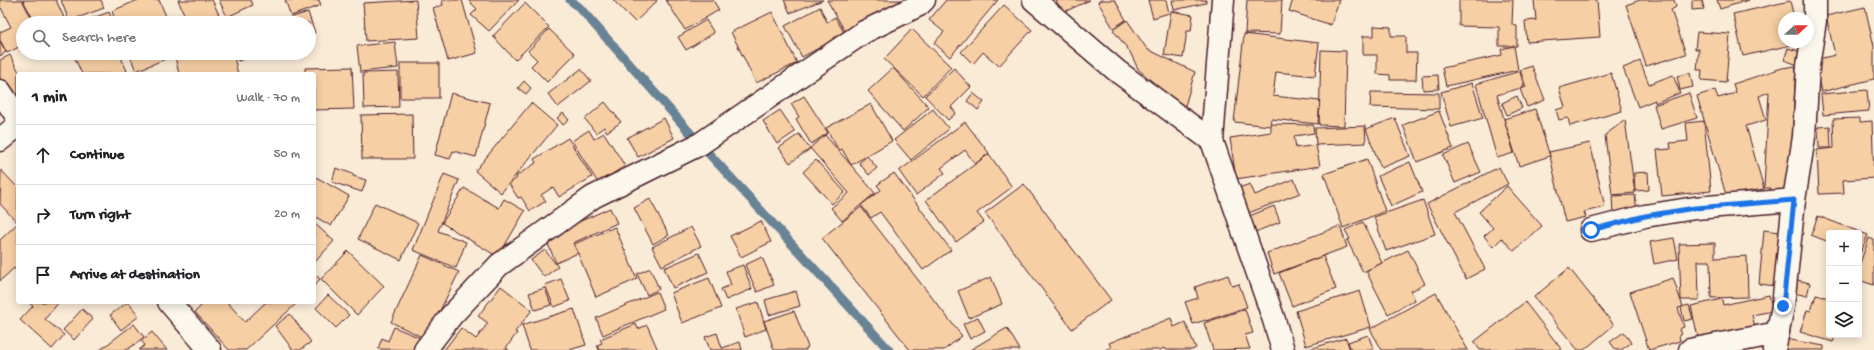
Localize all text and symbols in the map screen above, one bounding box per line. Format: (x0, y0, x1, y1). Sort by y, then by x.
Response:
north arrow (1778, 12, 1814, 48)
search box (16, 16, 316, 60)
icon: search (30, 27, 52, 49)
text: Search here (62, 29, 136, 47)
text: 1 min (32, 88, 67, 108)
text: Walk · 70 m (236, 91, 300, 106)
icon: ahead (32, 144, 54, 166)
text: Continue (70, 146, 124, 164)
text: 50 m (273, 147, 300, 162)
icon: right (32, 204, 54, 226)
text: Turn right (70, 206, 130, 224)
text: 20 m (274, 207, 300, 222)
route start (1582, 221, 1600, 239)
map controls (1826, 230, 1862, 338)
button: + (1826, 230, 1862, 266)
icon: arrive (32, 264, 54, 286)
text: Arrive at destination (70, 266, 200, 284)
button: − (1826, 266, 1862, 302)
route end (1774, 297, 1792, 315)
button: layers (1826, 302, 1862, 338)

